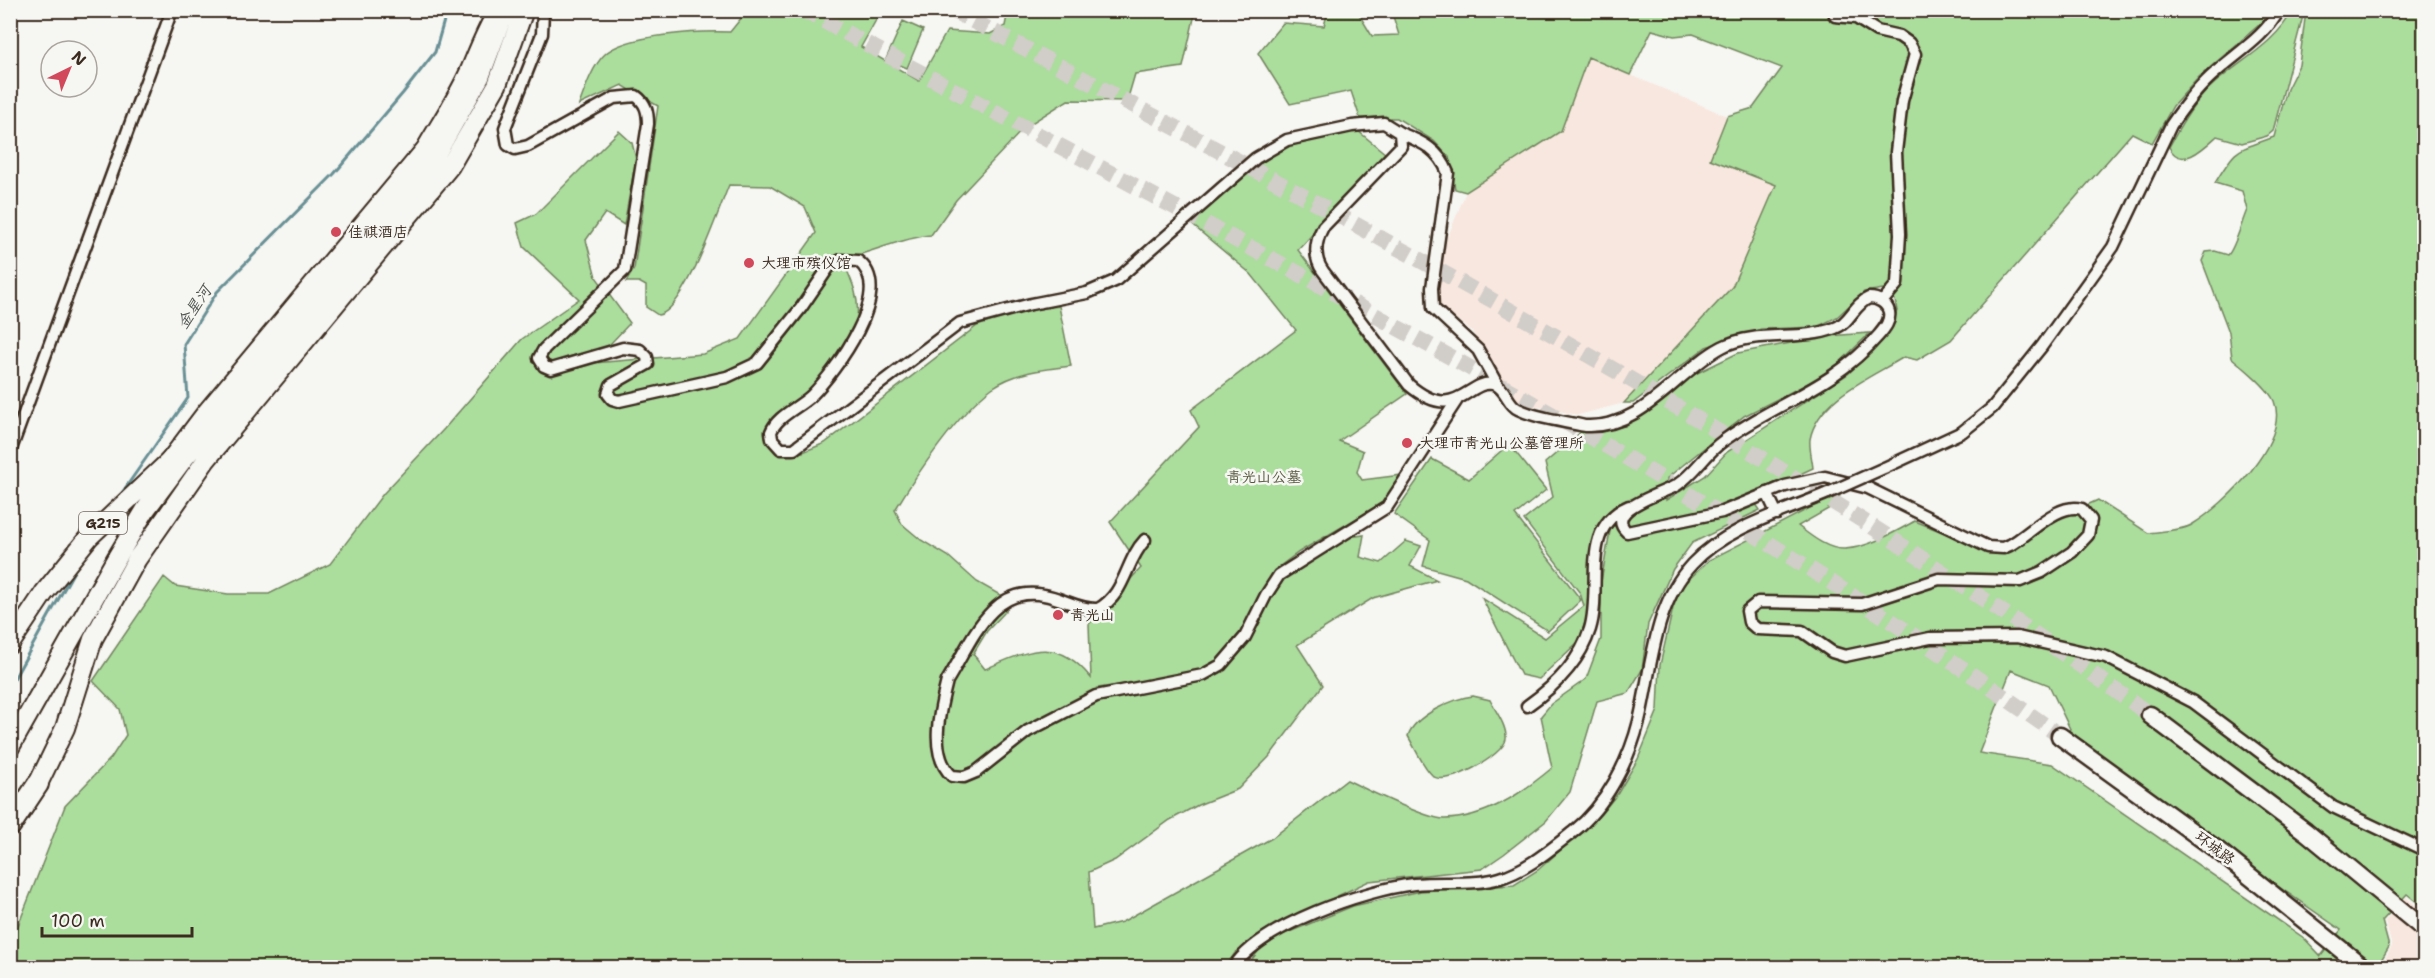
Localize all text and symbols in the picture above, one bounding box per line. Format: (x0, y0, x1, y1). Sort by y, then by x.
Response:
north arrow (39, 39, 99, 99)
text: N (67, 46, 91, 70)
place label: 佳祺酒店 (348, 222, 408, 242)
marker: 佳祺酒店 (329, 225, 343, 239)
place label: 大理市殡仪馆 (761, 253, 851, 273)
marker: 大理市殡仪馆 (742, 256, 756, 270)
water label: 金星河 (172, 279, 218, 333)
place label: 大理市青光山公墓管理所 (1419, 433, 1584, 453)
marker: 大理市青光山公墓管理所 (1400, 436, 1414, 450)
park label: 青光山公墓 (1226, 467, 1302, 487)
road number: G215 (79, 512, 127, 534)
place label: 青光山 (1070, 605, 1115, 625)
marker: 青光山 (1051, 608, 1065, 622)
street label: 环城路 (2191, 826, 2239, 870)
scale bar (42, 900, 192, 938)
text: 100 m (51, 909, 105, 933)

